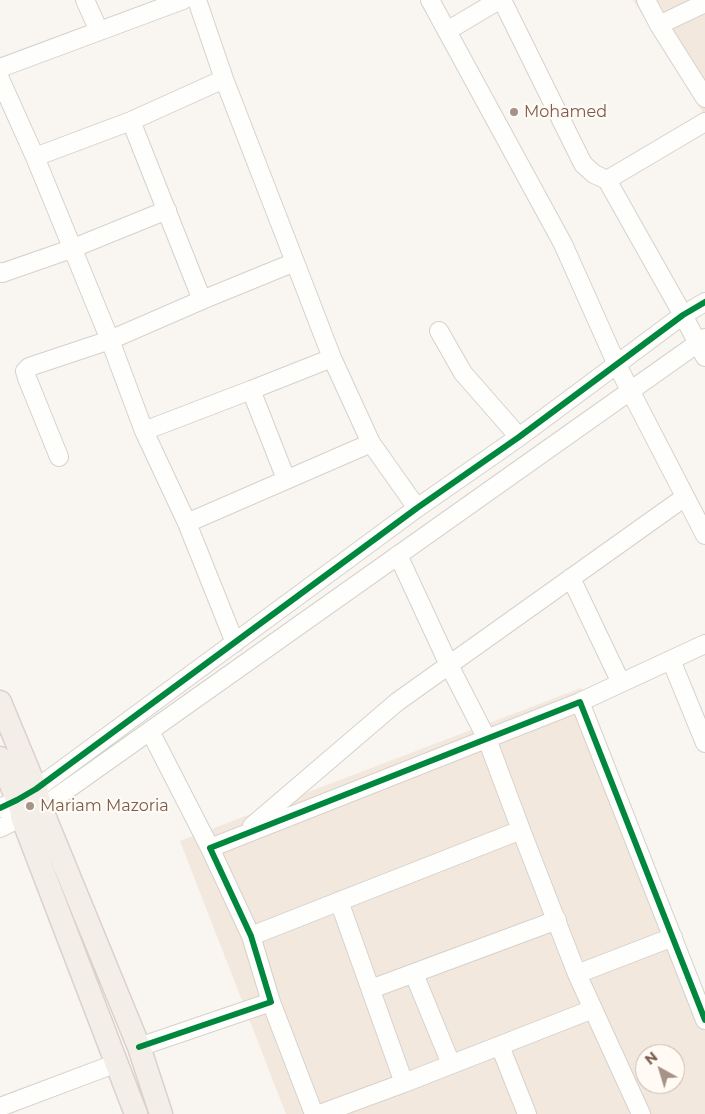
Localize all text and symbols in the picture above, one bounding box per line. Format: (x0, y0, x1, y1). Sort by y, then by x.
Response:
place label: Mohamed (524, 102, 607, 122)
marker: Mohamed (508, 106, 520, 118)
place label: Mariam Mazoria (40, 796, 169, 816)
marker: Mariam Mazoria (24, 800, 36, 812)
north arrow (635, 1044, 685, 1094)
text: N (641, 1048, 661, 1069)

